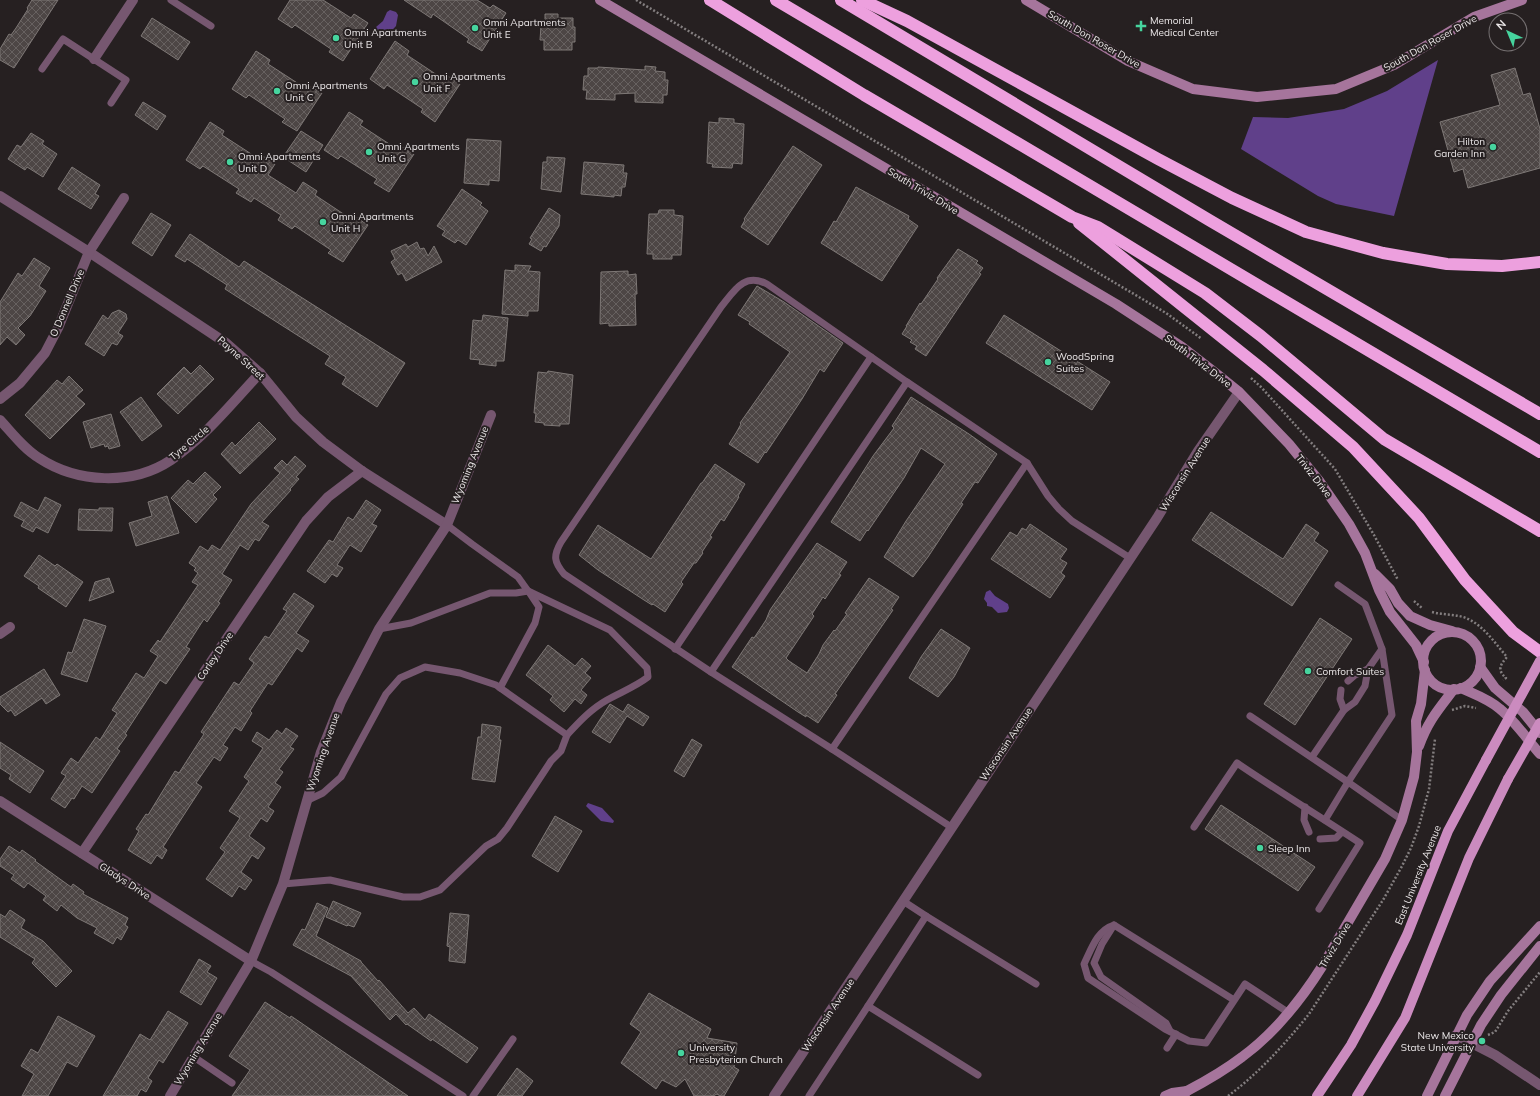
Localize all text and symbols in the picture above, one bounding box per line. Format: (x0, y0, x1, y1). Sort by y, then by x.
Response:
street label: South Don Roser Drive (1045, 7, 1143, 71)
street label: South Don Roser Drive (1381, 12, 1479, 74)
north arrow (1488, 12, 1528, 52)
place label: Memorial Medical Center (1150, 14, 1219, 39)
place label: Omni Apartments Unit E (483, 16, 566, 41)
text: N (1493, 17, 1509, 33)
marker: Memorial Medical Center (1135, 20, 1147, 32)
marker: Omni Apartments Unit E (470, 23, 480, 33)
place label: Omni Apartments Unit B (344, 26, 427, 51)
marker: Omni Apartments Unit B (331, 33, 341, 43)
place label: Omni Apartments Unit F (423, 70, 506, 95)
marker: Omni Apartments Unit F (410, 77, 420, 87)
place label: Omni Apartments Unit C (285, 79, 368, 104)
marker: Omni Apartments Unit C (272, 86, 282, 96)
place label: Hilton Garden Inn (1434, 135, 1485, 160)
place label: Omni Apartments Unit G (377, 140, 460, 165)
marker: Hilton Garden Inn (1488, 142, 1498, 152)
marker: Omni Apartments Unit G (364, 147, 374, 157)
place label: Omni Apartments Unit D (238, 150, 321, 175)
marker: Omni Apartments Unit D (225, 157, 235, 167)
street label: South Triviz Drive (885, 165, 961, 217)
place label: Omni Apartments Unit H (331, 210, 414, 235)
marker: Omni Apartments Unit H (318, 217, 328, 227)
street label: O Donnell Drive (47, 267, 87, 339)
street label: South Triviz Drive (1162, 332, 1234, 390)
street label: Payne Street (215, 333, 268, 383)
place label: WoodSpring Suites (1056, 350, 1114, 375)
marker: WoodSpring Suites (1043, 357, 1053, 367)
street label: Tyre Circle (166, 423, 212, 463)
street label: Wyoming Avenue (449, 424, 491, 506)
street label: Wisconsin Avenue (1157, 434, 1213, 514)
street label: Triviz Drive (1293, 452, 1335, 500)
street label: Corley Drive (194, 629, 236, 683)
place label: Comfort Suites (1316, 665, 1384, 678)
marker: Comfort Suites (1303, 666, 1313, 676)
street label: Wisconsin Avenue (977, 705, 1035, 783)
street label: Wyoming Avenue (303, 711, 343, 793)
street label: East University Avenue (1392, 823, 1444, 927)
place label: Sleep Inn (1268, 842, 1311, 855)
marker: Sleep Inn (1255, 843, 1265, 853)
street label: Gladys Drive (97, 860, 153, 902)
street label: Triviz Drive (1316, 920, 1354, 970)
street label: Wisconsin Avenue (799, 976, 857, 1054)
street label: Wyoming Avenue (171, 1010, 225, 1088)
place label: New Mexico State University (1401, 1029, 1475, 1054)
marker: New Mexico State University (1477, 1036, 1487, 1046)
place label: University Presbyterian Church (689, 1041, 783, 1066)
marker: University Presbyterian Church (676, 1048, 686, 1058)

